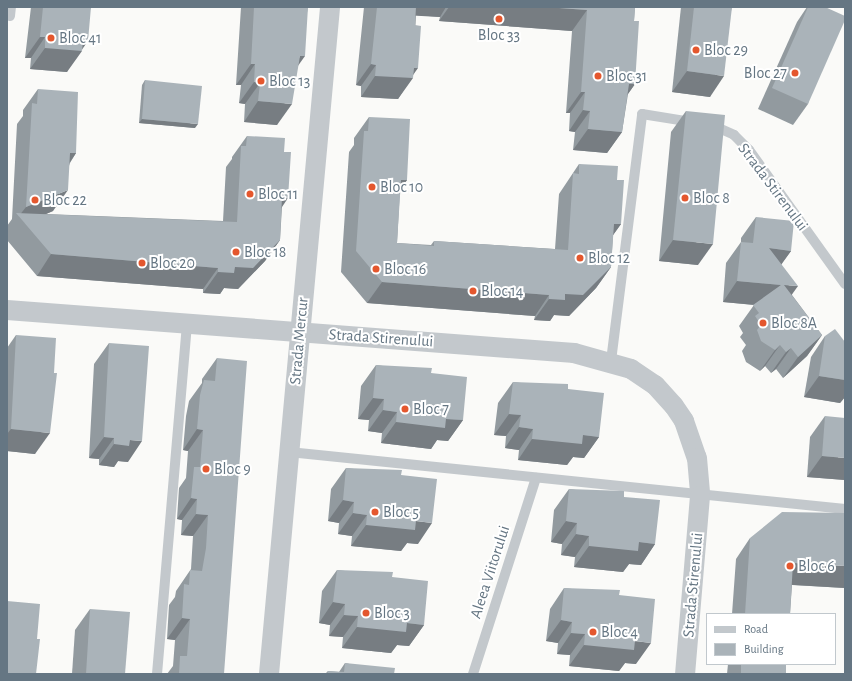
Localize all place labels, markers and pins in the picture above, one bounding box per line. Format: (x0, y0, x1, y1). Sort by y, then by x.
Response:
marker: Bloc 33 (494, 14, 504, 24)
place label: Bloc 33 (478, 25, 520, 45)
place label: Bloc 41 (59, 28, 101, 48)
marker: Bloc 41 (46, 33, 56, 43)
place label: Bloc 29 (704, 40, 748, 60)
marker: Bloc 29 (691, 45, 701, 55)
place label: Bloc 27 (744, 63, 787, 83)
place label: Bloc 31 (606, 66, 647, 86)
marker: Bloc 27 (790, 68, 800, 78)
place label: Bloc 13 (269, 71, 310, 91)
marker: Bloc 31 (593, 71, 603, 81)
marker: Bloc 13 (256, 76, 266, 86)
place label: Bloc 10 (380, 177, 423, 197)
marker: Bloc 10 (367, 182, 377, 192)
place label: Bloc 11 (258, 184, 298, 204)
place label: Bloc 8 (693, 188, 730, 208)
marker: Bloc 11 (245, 189, 255, 199)
place label: Bloc 22 (43, 190, 87, 210)
marker: Bloc 8 (680, 193, 690, 203)
marker: Bloc 22 (30, 195, 40, 205)
place label: Bloc 18 (244, 242, 286, 262)
marker: Bloc 18 (231, 247, 241, 257)
place label: Bloc 12 (588, 248, 630, 268)
place label: Bloc 20 (150, 253, 195, 273)
marker: Bloc 12 (575, 253, 585, 263)
marker: Bloc 20 (137, 258, 147, 268)
place label: Bloc 16 (384, 259, 426, 279)
marker: Bloc 16 (371, 264, 381, 274)
place label: Bloc 14 (481, 281, 523, 301)
marker: Bloc 14 (468, 286, 478, 296)
place label: Bloc 8A (771, 313, 817, 333)
marker: Bloc 8A (758, 318, 768, 328)
place label: Bloc 7 (413, 399, 449, 419)
marker: Bloc 7 (400, 404, 410, 414)
place label: Bloc 9 (214, 459, 251, 479)
marker: Bloc 9 (201, 464, 211, 474)
place label: Bloc 5 (383, 502, 419, 522)
marker: Bloc 5 (370, 507, 380, 517)
place label: Bloc 6 (798, 556, 835, 576)
marker: Bloc 6 (785, 561, 795, 571)
place label: Bloc 3 (374, 603, 410, 623)
marker: Bloc 3 (361, 608, 371, 618)
place label: Bloc 4 (601, 622, 638, 642)
marker: Bloc 4 (588, 627, 598, 637)

